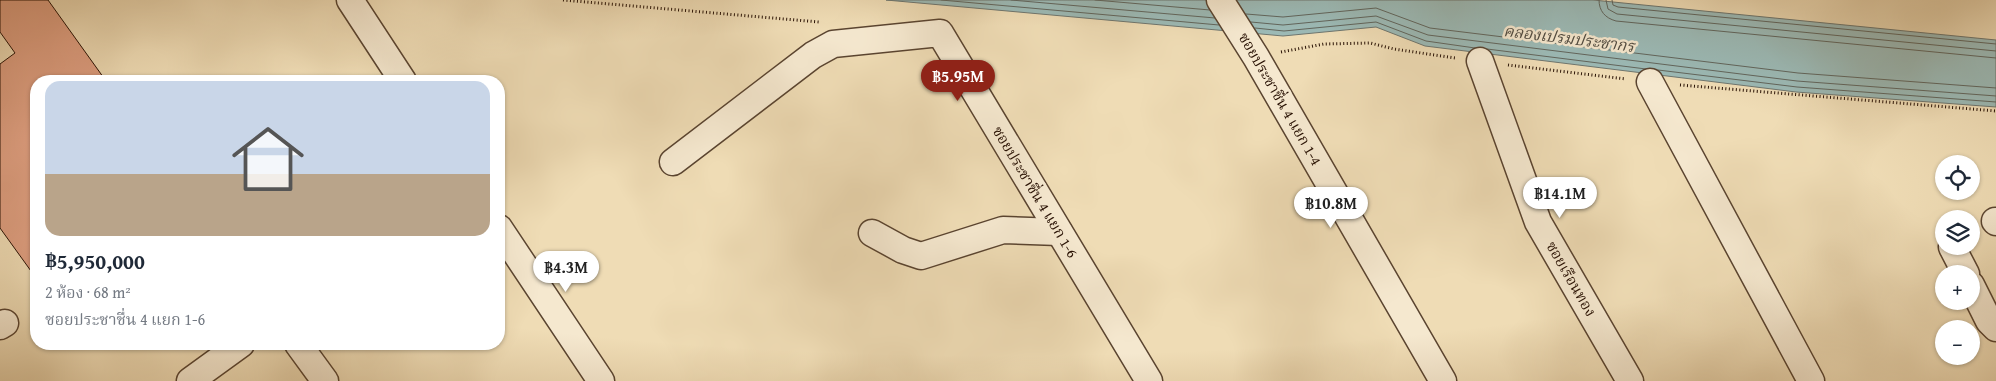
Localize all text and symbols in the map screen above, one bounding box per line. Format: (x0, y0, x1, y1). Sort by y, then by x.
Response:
water label: คลองเปรมประชากร (1502, 18, 1638, 58)
street label: ซอยประชาชื่น 4 แยก 1-4 (1234, 28, 1327, 169)
pin: ฿5.95M (917, 59, 999, 102)
text: ฿5.95M (932, 64, 984, 88)
icon: home (223, 114, 313, 204)
street label: ซอยประชาชื่น 4 แยก 1-6 (988, 122, 1083, 262)
map controls (1935, 155, 1980, 365)
button: locate (1935, 155, 1980, 200)
pin: ฿14.1M (1519, 176, 1601, 219)
text: ฿14.1M (1534, 181, 1586, 205)
pin: ฿10.8M (1290, 186, 1372, 229)
text: ฿10.8M (1305, 191, 1357, 215)
button: layers (1935, 210, 1980, 255)
street label: ซอยเรือนทอง (1541, 237, 1602, 320)
text: ฿5,950,000 (45, 246, 145, 277)
pin: ฿4.3M (531, 250, 601, 293)
text: ฿4.3M (544, 255, 588, 279)
button: + (1935, 265, 1980, 310)
text: 2 ห้อง · 68 m² (45, 280, 131, 304)
text: ซอยประชาชื่น 4 แยก 1-6 (45, 307, 205, 331)
button: − (1935, 320, 1980, 365)

